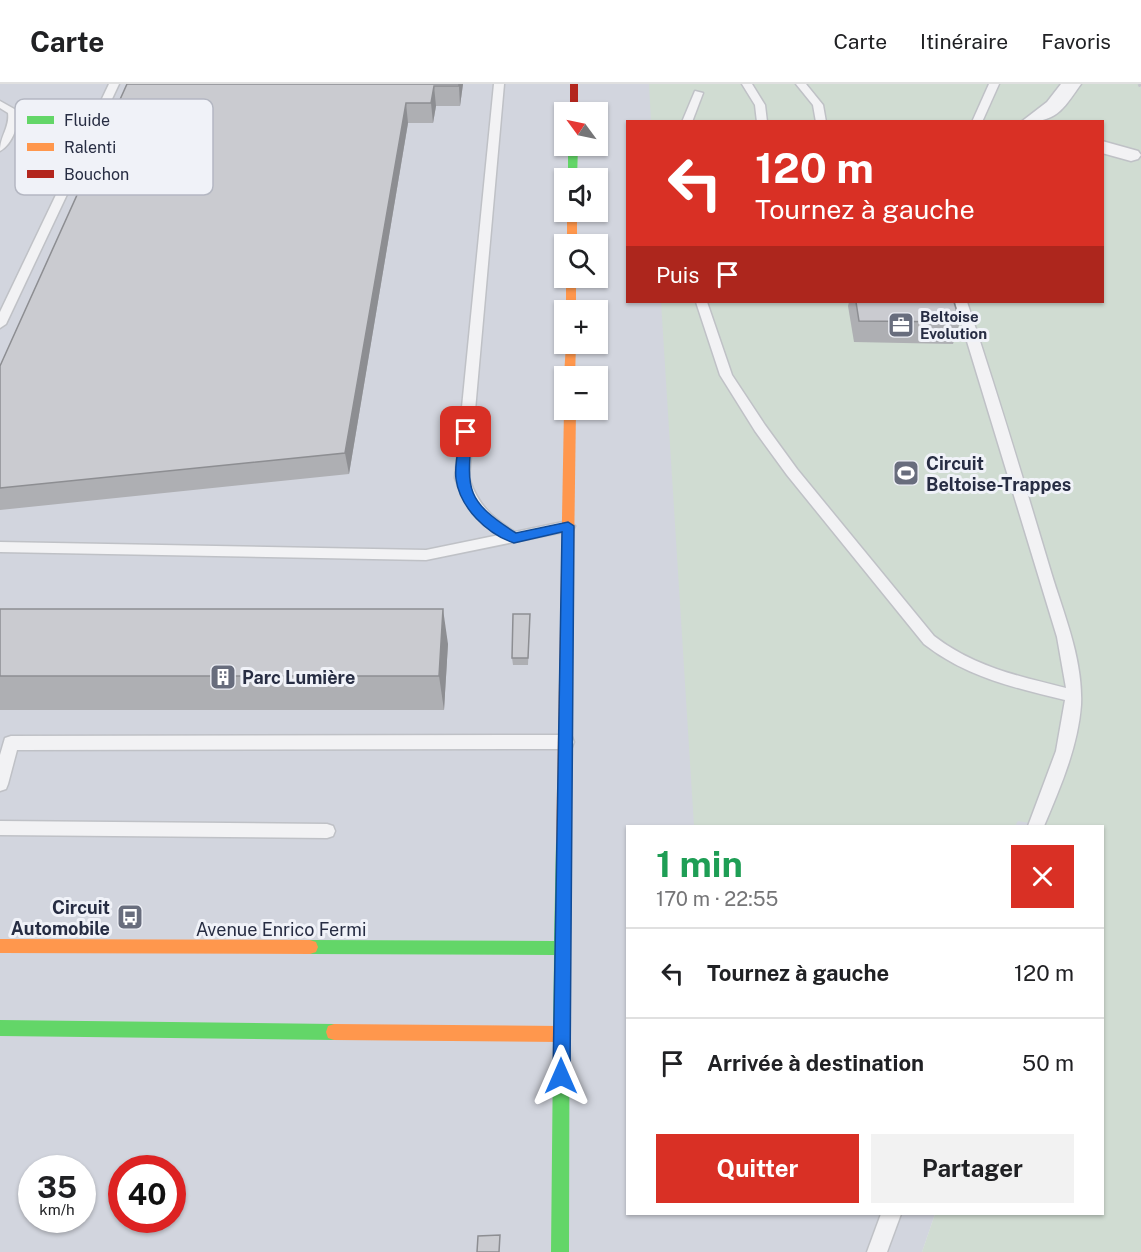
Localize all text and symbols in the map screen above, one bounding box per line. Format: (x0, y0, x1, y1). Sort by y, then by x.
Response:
text: Carte (30, 25, 104, 58)
text: Carte (833, 29, 887, 54)
text: Itinéraire (920, 29, 1008, 54)
text: Favoris (1041, 29, 1111, 54)
legend (15, 99, 213, 195)
north arrow (554, 102, 608, 156)
map controls (554, 102, 608, 420)
text: Fluide (64, 111, 110, 130)
text: Ralenti (64, 138, 116, 157)
text: 120 m (755, 143, 874, 192)
icon: left (656, 144, 734, 222)
text: Bouchon (64, 165, 129, 184)
button: sound (554, 168, 608, 222)
text: Tournez à gauche (755, 193, 975, 225)
button: search (554, 234, 608, 288)
icon: arrive (711, 258, 744, 291)
text: Puis (656, 262, 699, 288)
button: + (554, 300, 608, 354)
place label: Beltoise Evolution (920, 308, 987, 342)
office icon: Beltoise Evolution (886, 310, 916, 340)
button: − (554, 366, 608, 420)
pin (440, 406, 491, 457)
icon: arrive (449, 415, 482, 448)
place label: Circuit Beltoise-Trappes (926, 453, 1071, 495)
sports icon: Circuit Beltoise-Trappes (891, 458, 921, 488)
building icon: Parc Lumière (208, 662, 238, 692)
place label: Parc Lumière (242, 667, 355, 688)
text: 1 min (656, 843, 743, 885)
button: close (1011, 845, 1074, 908)
text: 170 m · 22:55 (656, 887, 778, 911)
place label: Circuit Automobile (11, 897, 110, 939)
bus stop icon: Circuit Automobile (115, 902, 145, 932)
street label: Avenue Enrico Fermi (196, 919, 366, 940)
icon: left (656, 957, 689, 990)
text: Tournez à gauche (707, 960, 889, 986)
text: 120 m (1014, 960, 1074, 986)
position arrow (529, 1044, 593, 1108)
icon: arrive (656, 1047, 689, 1080)
text: Arrivée à destination (707, 1050, 924, 1076)
text: 50 m (1022, 1050, 1074, 1076)
button: Quitter (656, 1134, 859, 1203)
button: Partager (871, 1134, 1074, 1203)
speed limit sign: 40 (108, 1155, 186, 1233)
text: 35 (37, 1169, 77, 1205)
text: km/h (39, 1201, 75, 1218)

